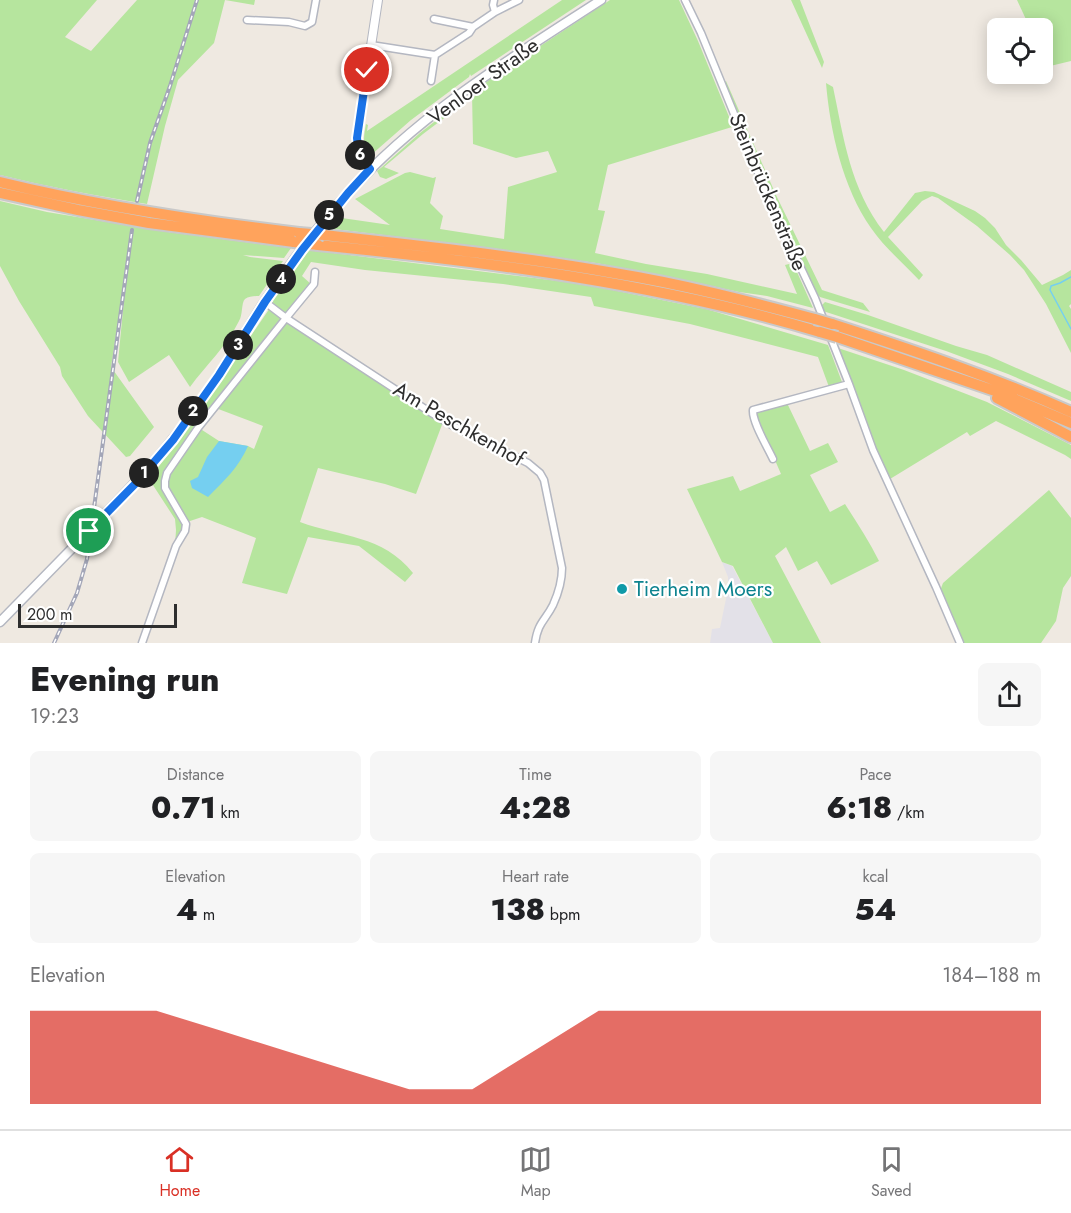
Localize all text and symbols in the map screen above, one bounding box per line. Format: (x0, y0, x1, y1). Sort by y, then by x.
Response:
map controls (987, 18, 1053, 84)
button: locate (987, 18, 1053, 84)
street label: Venloer Straße (421, 30, 545, 132)
pin (341, 44, 392, 95)
icon: check (350, 53, 383, 86)
street label: Steinbrückenstraße (721, 109, 815, 276)
pin: 6 (345, 140, 375, 170)
text: 6 (355, 143, 365, 166)
pin: 5 (314, 200, 344, 230)
text: 5 (324, 203, 334, 226)
pin: 4 (266, 264, 296, 294)
text: 4 (275, 267, 287, 290)
pin: 3 (223, 330, 253, 360)
text: 3 (233, 333, 243, 356)
street label: Am Peschkenhof (388, 374, 531, 474)
pin: 2 (178, 396, 208, 426)
text: 2 (188, 399, 198, 422)
pin: 1 (129, 458, 159, 488)
text: 1 (140, 461, 148, 484)
pin (63, 505, 114, 556)
icon: arrive (72, 514, 105, 547)
place label: Tierheim Moers (634, 574, 772, 604)
marker: Tierheim Moers (615, 582, 629, 596)
scale bar (18, 601, 177, 628)
text: 200 m (27, 603, 73, 626)
text: Evening run (30, 656, 220, 703)
button: share (978, 663, 1041, 726)
text: 19:23 (30, 702, 79, 731)
text: Distance (167, 763, 224, 786)
text: Time (519, 763, 552, 786)
text: Pace (860, 763, 891, 786)
text: 0.71 (151, 786, 216, 829)
text: 4:28 (500, 786, 571, 829)
text: 6:18 (826, 786, 892, 829)
text: km (216, 801, 240, 824)
text: /km (892, 801, 925, 824)
text: Elevation (165, 865, 226, 888)
text: Heart rate (502, 865, 569, 888)
text: kcal (863, 865, 888, 888)
text: 4 (176, 888, 198, 931)
text: 138 (490, 888, 545, 931)
text: 54 (854, 888, 897, 931)
text: m (198, 903, 215, 926)
text: bpm (545, 903, 581, 926)
text: Elevation (30, 961, 105, 990)
text: 184–188 m (942, 961, 1041, 990)
tab: Home (159, 1143, 200, 1202)
tab: Map (519, 1143, 552, 1202)
tab: Saved (871, 1143, 912, 1202)

